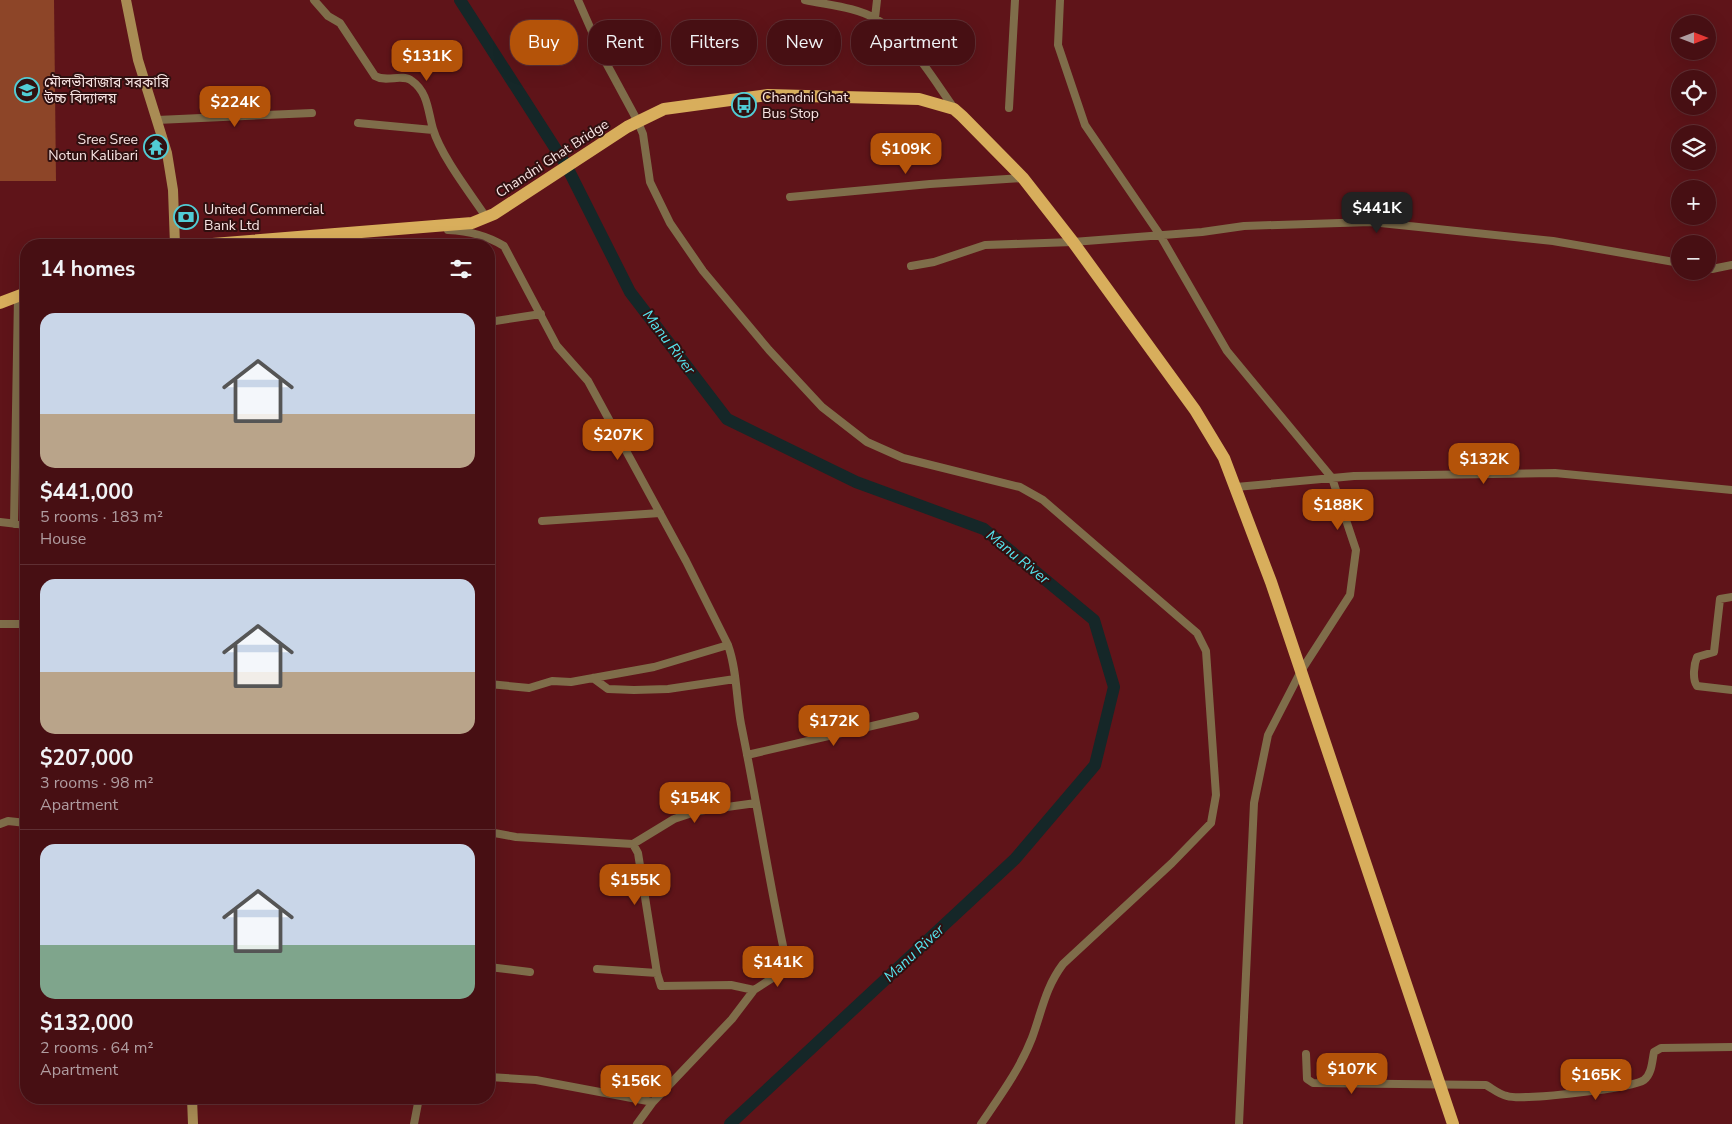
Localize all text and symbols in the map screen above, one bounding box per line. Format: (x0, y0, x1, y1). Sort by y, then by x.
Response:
north arrow (1671, 15, 1716, 60)
map controls (1671, 15, 1716, 280)
chip: Buy (510, 20, 578, 65)
chip: Rent (588, 20, 661, 65)
chip: Filters (671, 20, 757, 65)
chip: New (767, 20, 841, 65)
chip: Apartment (851, 20, 975, 65)
pin: $131K (392, 39, 462, 82)
text: $131K (402, 45, 452, 67)
button: locate (1671, 70, 1716, 115)
place label: মৌলভীবাজার সরকারি উচ্চ বিদ্যালয় (43, 73, 170, 108)
school or university icon: মৌলভীবাজার সরকারি উচ্চ বিদ্যালয় (14, 77, 40, 103)
pin: $224K (200, 86, 270, 128)
place label: Chandni Ghat Bus Stop (762, 88, 848, 123)
text: $224K (210, 91, 260, 113)
bus stop icon: Chandni Ghat Bus Stop (731, 92, 757, 118)
street label: Chandni Ghat Bridge (492, 115, 612, 202)
button: layers (1671, 125, 1716, 170)
place label: Sree Sree Notun Kalibari (48, 130, 138, 165)
pin: $109K (871, 132, 941, 175)
temple icon: Sree Sree Notun Kalibari (143, 134, 169, 160)
text: $109K (881, 138, 931, 160)
button: + (1671, 180, 1716, 225)
pin: $441K (1342, 192, 1412, 234)
text: $441K (1352, 197, 1402, 219)
place label: United Commercial Bank Ltd (204, 200, 325, 235)
bank icon: United Commercial Bank Ltd (173, 204, 199, 230)
button: − (1671, 235, 1716, 280)
text: 14 homes (40, 255, 135, 283)
icon: filters (447, 255, 475, 283)
water label: Manu River (638, 306, 700, 379)
icon: home (213, 346, 303, 436)
pin: $207K (583, 418, 653, 461)
text: $207K (593, 424, 643, 446)
pin: $132K (1449, 442, 1519, 485)
text: $132K (1459, 448, 1509, 470)
text: $441,000 (40, 478, 133, 506)
pin: $188K (1303, 488, 1373, 531)
text: $188K (1313, 494, 1363, 516)
text: 5 rooms · 183 m² (40, 506, 163, 528)
water label: Manu River (982, 525, 1054, 589)
text: House (40, 528, 86, 550)
icon: home (213, 611, 303, 701)
pin: $172K (799, 704, 869, 747)
text: $172K (809, 710, 859, 732)
text: $207,000 (40, 744, 133, 772)
text: 3 rooms · 98 m² (40, 772, 153, 794)
pin: $154K (660, 782, 730, 824)
text: $154K (670, 787, 720, 809)
text: Apartment (40, 794, 118, 816)
pin: $155K (600, 864, 670, 906)
text: $155K (610, 869, 660, 891)
icon: home (213, 876, 303, 966)
water label: Manu River (879, 919, 949, 986)
pin: $141K (743, 946, 813, 988)
text: $141K (753, 951, 803, 973)
text: $132,000 (40, 1009, 133, 1037)
text: 2 rooms · 64 m² (40, 1037, 153, 1059)
pin: $107K (1317, 1052, 1387, 1095)
text: $107K (1327, 1058, 1377, 1080)
pin: $165K (1561, 1058, 1631, 1101)
text: Apartment (40, 1059, 118, 1081)
pin: $156K (601, 1064, 671, 1107)
text: $165K (1571, 1064, 1621, 1086)
text: $156K (611, 1070, 661, 1092)

